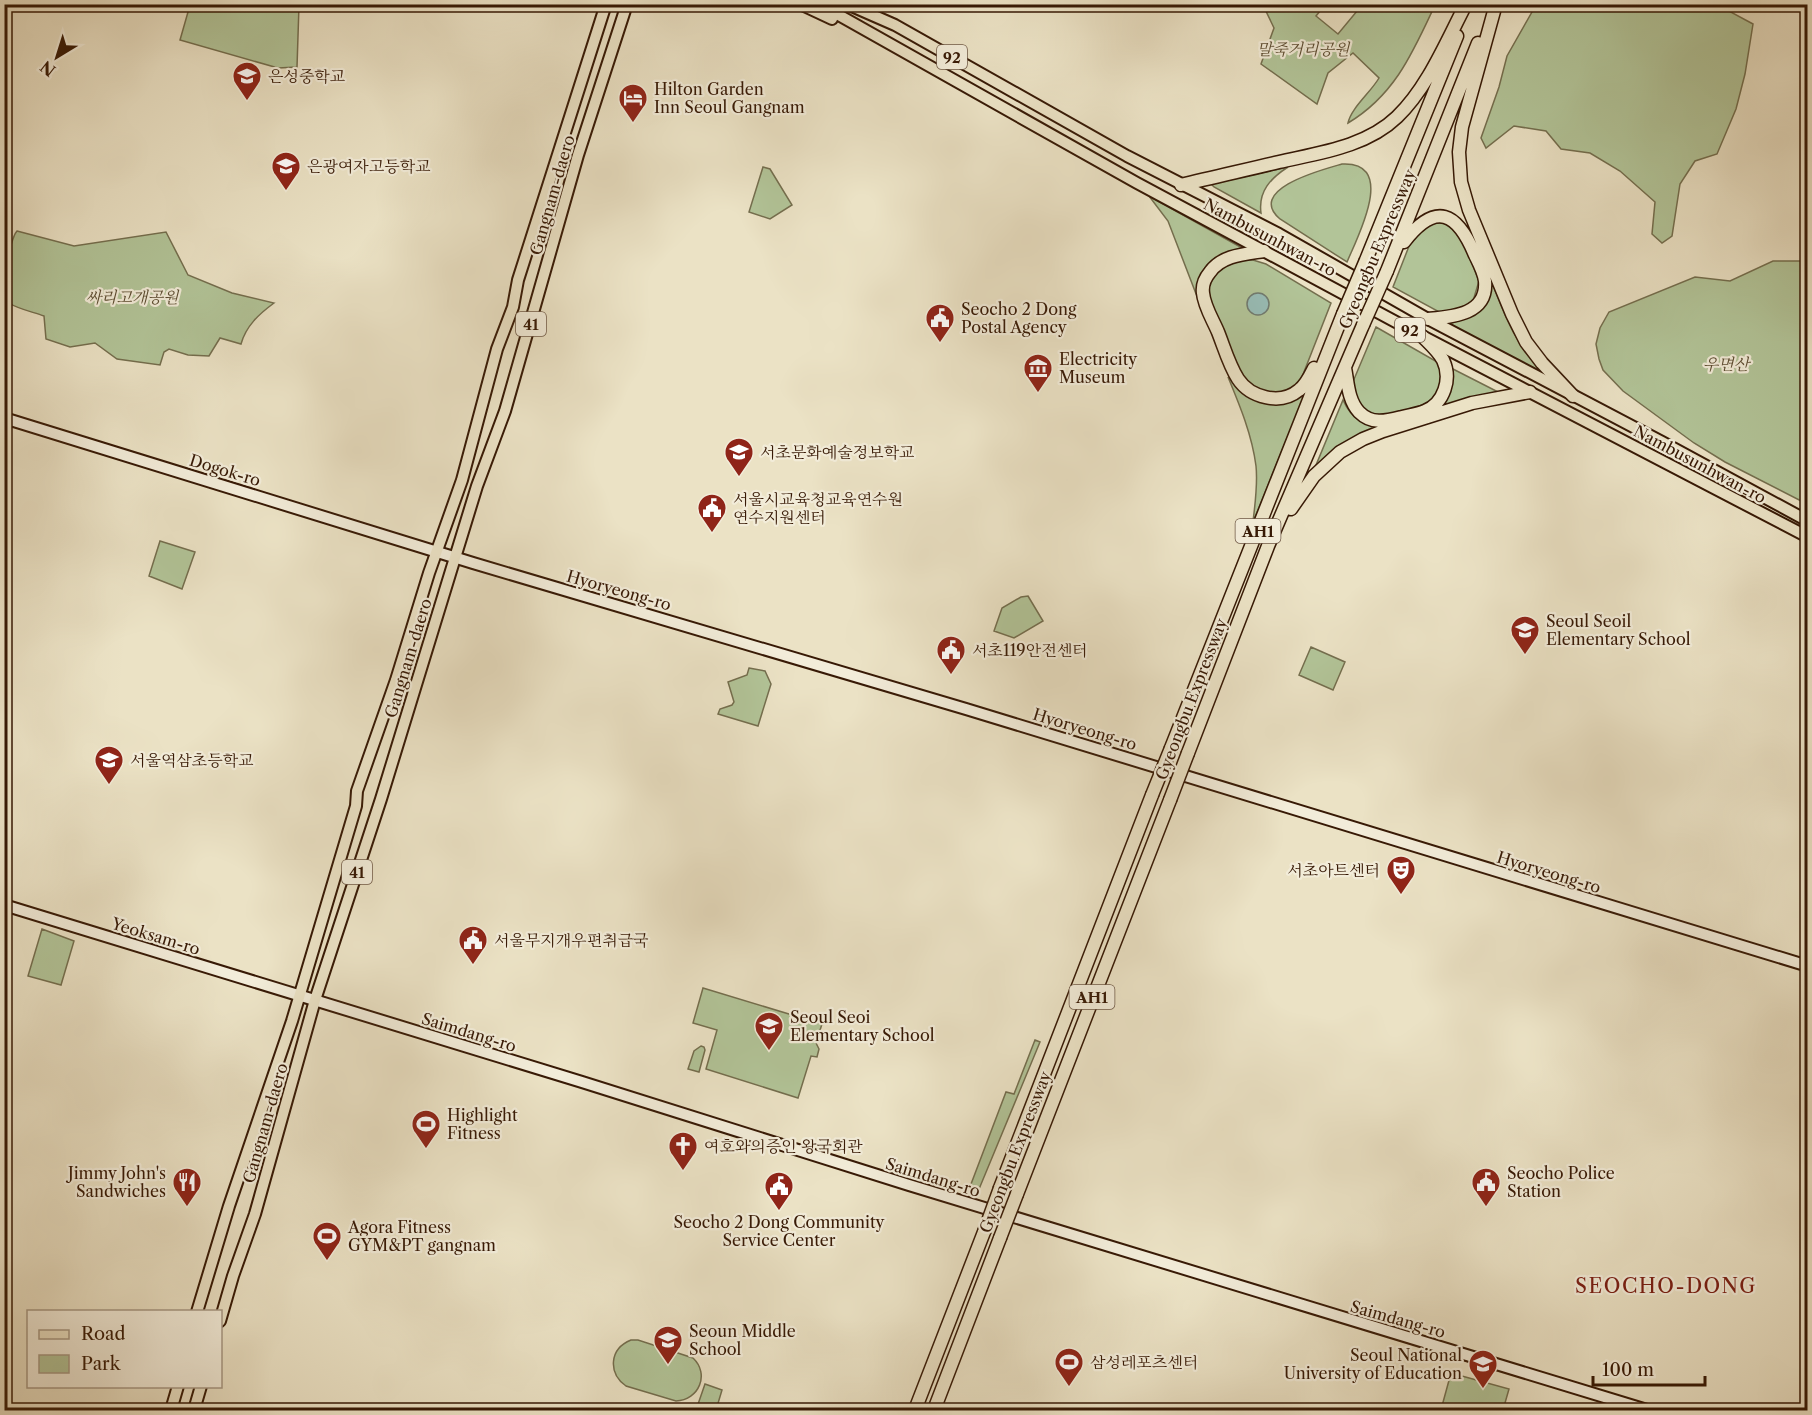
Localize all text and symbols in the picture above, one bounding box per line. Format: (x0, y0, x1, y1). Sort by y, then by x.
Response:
north arrow (27, 27, 87, 87)
park label: 말죽거리공원 (1257, 39, 1351, 59)
road number: 92 (937, 45, 967, 69)
text: N (36, 57, 59, 81)
school or university icon: 은성중학교 (231, 60, 263, 102)
place label: 은성중학교 (268, 66, 345, 86)
place label: Hilton Garden Inn Seoul Gangnam (654, 79, 805, 117)
hotel icon: Hilton Garden Inn Seoul Gangnam (617, 82, 649, 124)
street label: Gangnam-daero (525, 132, 579, 257)
school or university icon: 은광여자고등학교 (270, 150, 302, 192)
place label: 은광여자고등학교 (307, 156, 431, 176)
street label: Gyeongbu Expressway (1334, 165, 1420, 332)
street label: Nambusunhwan-ro (1200, 194, 1340, 280)
park label: 싸리고개공원 (86, 287, 180, 307)
place label: Seocho 2 Dong Postal Agency (961, 299, 1077, 337)
public building icon: Seocho 2 Dong Postal Agency (924, 302, 956, 344)
road number: 41 (516, 312, 546, 336)
road number: 92 (1395, 318, 1425, 342)
place label: Electricity Museum (1059, 349, 1138, 387)
museum icon: Electricity Museum (1022, 352, 1054, 394)
park label: 우면산 (1703, 354, 1752, 374)
street label: Nambusunhwan-ro (1630, 421, 1770, 507)
school or university icon: 서초문화예술정보학교 (723, 436, 755, 478)
place label: 서초문화예술정보학교 (760, 442, 915, 462)
street label: Dogok-ro (187, 450, 263, 490)
place label: 서울시교육청교육연수원 연수지원센터 (733, 489, 903, 527)
public building icon: 서울시교육청교육연수원 연수지원센터 (696, 492, 728, 534)
road number: AH1 (1236, 519, 1280, 543)
street label: Hyoryeong-ro (564, 566, 674, 615)
street label: Gangnam-daero (380, 596, 436, 720)
place label: Seoul Seoil Elementary School (1546, 611, 1691, 649)
street label: Gyeongbu Expressway (1151, 614, 1231, 783)
school or university icon: Seoul Seoil Elementary School (1509, 614, 1541, 656)
public building icon: 서초119안전센터 (935, 634, 967, 676)
place label: 서초119안전센터 (972, 640, 1088, 660)
street label: Hyoryeong-ro (1031, 704, 1140, 754)
school or university icon: 서울역삼초등학교 (93, 744, 125, 786)
place label: 서울역삼초등학교 (130, 750, 254, 770)
street label: Hyoryeong-ro (1495, 847, 1604, 897)
theatre icon: 서초아트센터 (1385, 854, 1417, 896)
road number: 41 (342, 860, 372, 884)
place label: 서초아트센터 (1287, 860, 1380, 880)
street label: Yeoksam-ro (108, 913, 203, 959)
public building icon: 서울무지개우편취급국 (457, 924, 489, 966)
place label: 서울무지개우편취급국 (494, 930, 649, 950)
road number: AH1 (1070, 985, 1114, 1009)
place label: Seoul Seoi Elementary School (790, 1007, 935, 1045)
street label: Saimdang-ro (419, 1008, 519, 1056)
school or university icon: Seoul Seoi Elementary School (753, 1010, 785, 1052)
street label: Gangnam-daero (238, 1060, 292, 1185)
street label: Gyeongbu Expressway (975, 1067, 1055, 1236)
place label: Highlight Fitness (447, 1105, 518, 1143)
sports icon: Highlight Fitness (410, 1108, 442, 1150)
church icon: 여호와의증인 왕국회관 (667, 1130, 699, 1172)
place label: 여호와의증인 왕국회관 (704, 1136, 863, 1156)
street label: Saimdang-ro (883, 1153, 983, 1201)
place label: Jimmy John's Sandwiches (65, 1163, 166, 1201)
place label: Seocho Police Station (1507, 1163, 1615, 1201)
restaurant icon: Jimmy John's Sandwiches (171, 1166, 203, 1208)
public building icon: Seocho Police Station (1470, 1166, 1502, 1208)
public building icon: Seocho 2 Dong Community Service Center (763, 1170, 795, 1212)
place label: Seocho 2 Dong Community Service Center (673, 1212, 886, 1250)
place label: Agora Fitness GYM&PT gangnam (347, 1217, 496, 1255)
sports icon: Agora Fitness GYM&PT gangnam (311, 1220, 343, 1262)
district label: SEOCHO-DONG (1575, 1274, 1757, 1298)
street label: Saimdang-ro (1348, 1296, 1448, 1342)
legend (27, 1310, 222, 1388)
place label: Seoun Middle School (689, 1321, 796, 1359)
text: Road (81, 1323, 126, 1345)
school or university icon: Seoun Middle School (652, 1324, 684, 1366)
place label: Seoul National University of Education (1284, 1345, 1462, 1383)
sports icon: 삼성레포츠센터 (1053, 1346, 1085, 1388)
school or university icon: Seoul National University of Education (1467, 1348, 1499, 1390)
scale bar (1593, 1349, 1706, 1387)
place label: 삼성레포츠센터 (1090, 1352, 1198, 1372)
text: Park (81, 1353, 122, 1375)
text: 100 m (1602, 1359, 1654, 1381)

